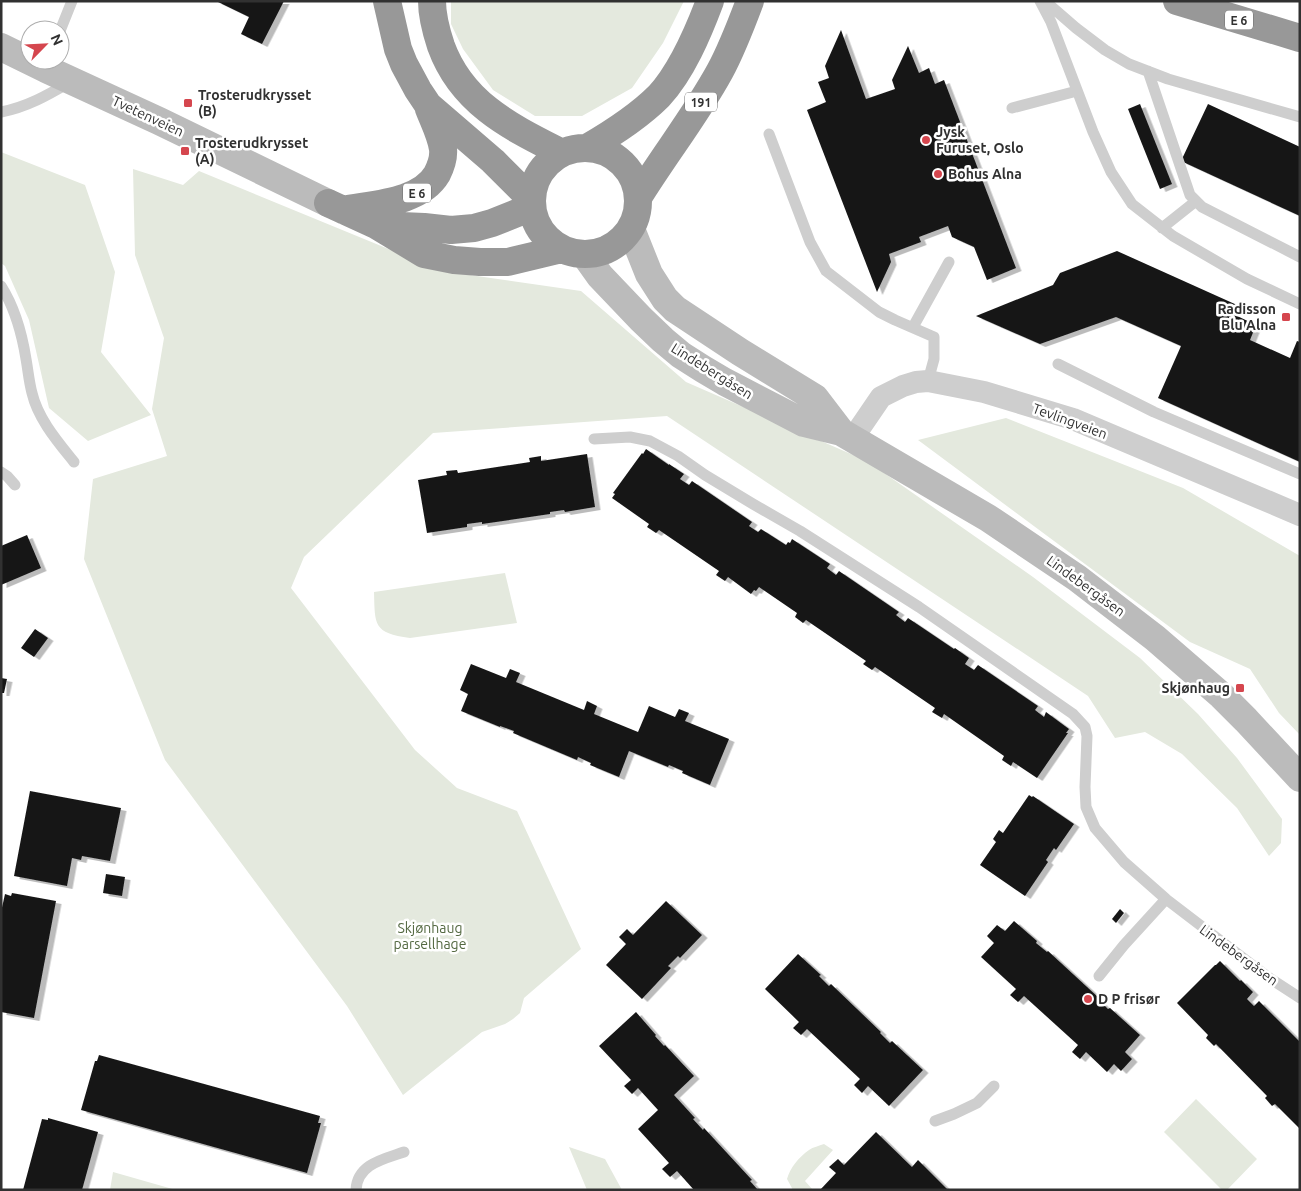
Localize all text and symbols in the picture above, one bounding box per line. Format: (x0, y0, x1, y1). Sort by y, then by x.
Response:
road number: E 6 (1225, 10, 1253, 30)
north arrow (20, 20, 70, 70)
text: N (47, 32, 66, 48)
place label: Trosterudkrysset (B) (198, 87, 311, 119)
road number: 191 (685, 92, 717, 111)
street label: Tvetenveien (110, 93, 186, 139)
marker: Trosterudkrysset (B) (182, 97, 194, 109)
place label: Jysk Furuset, Oslo (936, 124, 1024, 156)
marker: Jysk Furuset, Oslo (920, 134, 932, 146)
place label: Trosterudkrysset (A) (195, 135, 308, 167)
marker: Trosterudkrysset (A) (179, 145, 191, 157)
place label: Bohus Alna (948, 166, 1022, 182)
marker: Bohus Alna (932, 168, 944, 180)
road number: E 6 (403, 184, 431, 202)
place label: Radisson Blu Alna (1217, 301, 1276, 333)
marker: Radisson Blu Alna (1280, 311, 1292, 323)
street label: Lindebergåsen (668, 340, 756, 402)
street label: Tevlingveien (1030, 400, 1110, 442)
street label: Lindebergåsen (1044, 552, 1128, 620)
place label: Skjønhaug (1161, 680, 1230, 696)
marker: Skjønhaug (1234, 682, 1246, 694)
park label: Skjønhaug parsellhage (394, 920, 466, 952)
street label: Lindebergåsen (1197, 921, 1281, 989)
place label: D P frisør (1098, 991, 1160, 1007)
marker: D P frisør (1082, 993, 1094, 1005)

